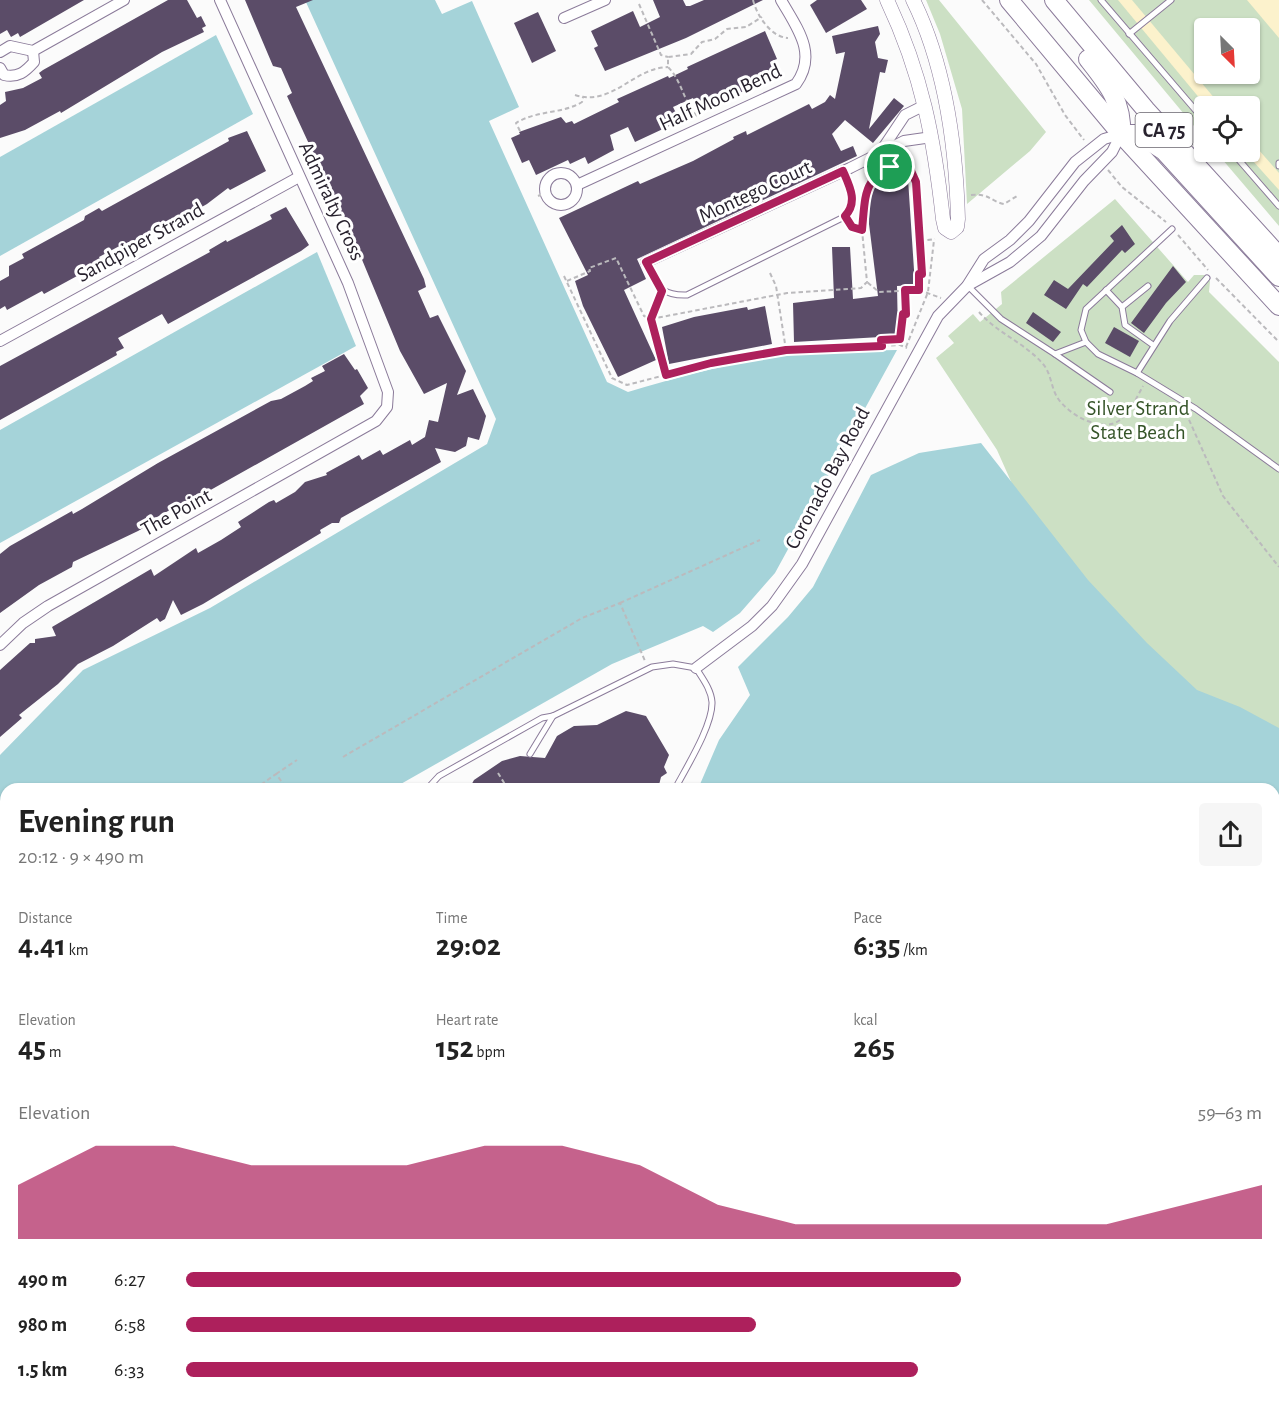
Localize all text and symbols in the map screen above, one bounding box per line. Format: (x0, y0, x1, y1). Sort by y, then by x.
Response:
north arrow (1194, 18, 1260, 84)
map controls (1194, 18, 1260, 162)
street label: Half Moon Bend (656, 60, 785, 135)
button: locate (1194, 96, 1260, 162)
road number: CA 75 (1136, 113, 1192, 147)
street label: Admiralty Cross (295, 139, 368, 264)
pin (864, 141, 915, 192)
icon: arrive (873, 150, 906, 183)
street label: Montego Court (696, 156, 815, 227)
street label: Sandpiper Strand (73, 199, 207, 286)
park label: Silver Strand State Beach (1086, 398, 1190, 443)
street label: Coronado Bay Road (781, 404, 874, 553)
street label: The Point (137, 484, 215, 540)
button: share (1199, 803, 1262, 866)
text: Evening run (18, 806, 175, 839)
text: 20:12 · 9 × 490 m (18, 847, 144, 867)
text: Distance (18, 910, 72, 926)
text: Time (436, 910, 468, 926)
text: Pace (853, 910, 882, 926)
text: 4.41 (18, 931, 66, 961)
text: 29:02 (436, 931, 501, 961)
text: 6:35 (853, 931, 901, 961)
text: km (66, 942, 89, 958)
text: /km (901, 942, 928, 958)
text: Elevation (18, 1012, 76, 1028)
text: Heart rate (436, 1012, 498, 1028)
text: kcal (853, 1012, 878, 1028)
text: 45 (18, 1033, 46, 1063)
text: 152 (436, 1033, 474, 1063)
text: 265 (853, 1033, 895, 1063)
text: m (46, 1044, 62, 1060)
text: bpm (474, 1044, 505, 1060)
text: Elevation (18, 1103, 90, 1123)
text: 59–63 m (1198, 1103, 1262, 1123)
text: 490 m (18, 1270, 67, 1290)
text: 6:27 (114, 1270, 145, 1290)
text: 980 m (18, 1315, 67, 1335)
text: 6:58 (114, 1315, 146, 1335)
text: 1.5 km (18, 1360, 67, 1380)
text: 6:33 (114, 1360, 144, 1380)

